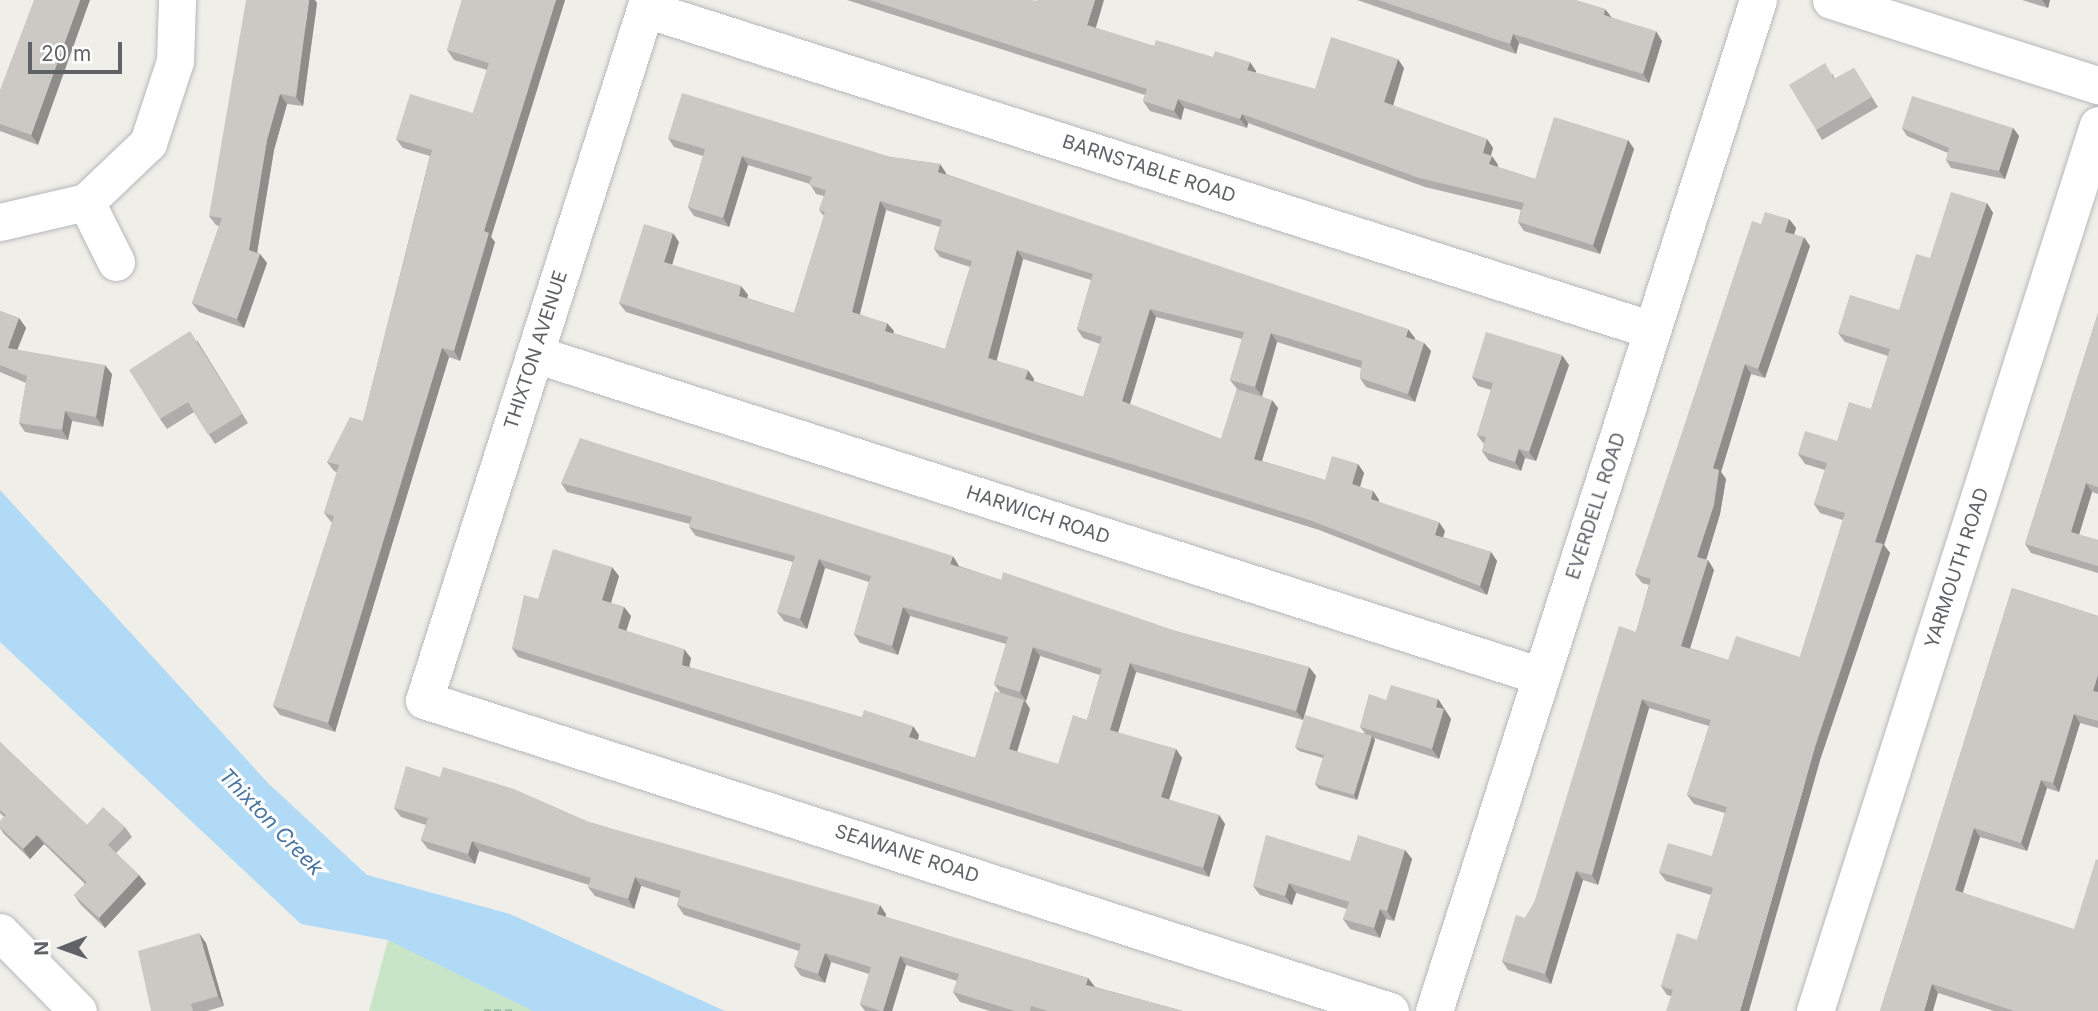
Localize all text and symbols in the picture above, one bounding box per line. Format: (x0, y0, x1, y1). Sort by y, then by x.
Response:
scale bar (32, 28, 126, 72)
text: 20 m (41, 41, 91, 66)
street label: BARNSTABLE ROAD (1059, 130, 1239, 208)
street label: THIXTON AVENUE (500, 268, 572, 432)
street label: EVERDELL ROAD (1562, 430, 1630, 582)
street label: HARWICH ROAD (963, 481, 1113, 549)
street label: YARMOUTH ROAD (1920, 485, 1994, 651)
water label: Thixton Creek (214, 763, 328, 881)
street label: SEAWANE ROAD (832, 820, 982, 888)
north arrow (28, 913, 98, 983)
text: N (30, 941, 53, 956)

